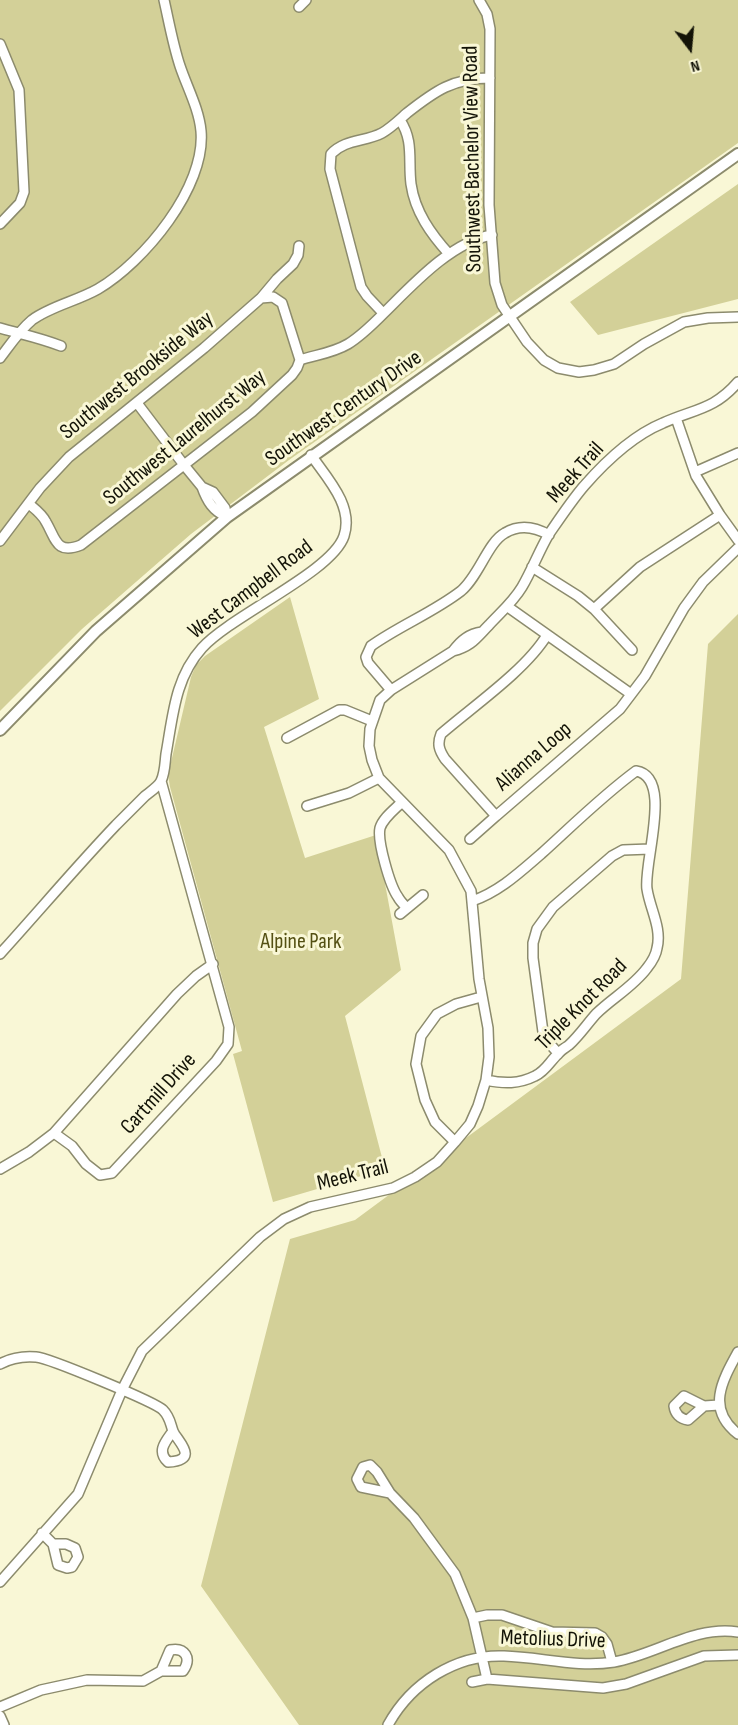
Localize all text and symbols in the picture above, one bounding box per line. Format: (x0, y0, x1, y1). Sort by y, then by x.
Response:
north arrow (660, 18, 720, 78)
street label: Southwest Bachelor View Road (458, 45, 488, 273)
text: N (688, 55, 702, 76)
street label: Southwest Brookside Way (55, 306, 219, 446)
street label: Southwest Century Drive (261, 345, 427, 473)
street label: Southwest Laurelhurst Way (99, 364, 271, 512)
street label: Meek Trail (542, 437, 610, 509)
street label: West Campbell Road (183, 535, 319, 645)
street label: Alianna Loop (490, 717, 578, 797)
park label: Alpine Park (261, 929, 341, 955)
street label: Triple Knot Road (531, 954, 633, 1056)
street label: Cartmill Drive (116, 1048, 202, 1140)
street label: Meek Trail (315, 1154, 391, 1198)
street label: Metolius Drive (500, 1625, 606, 1655)

